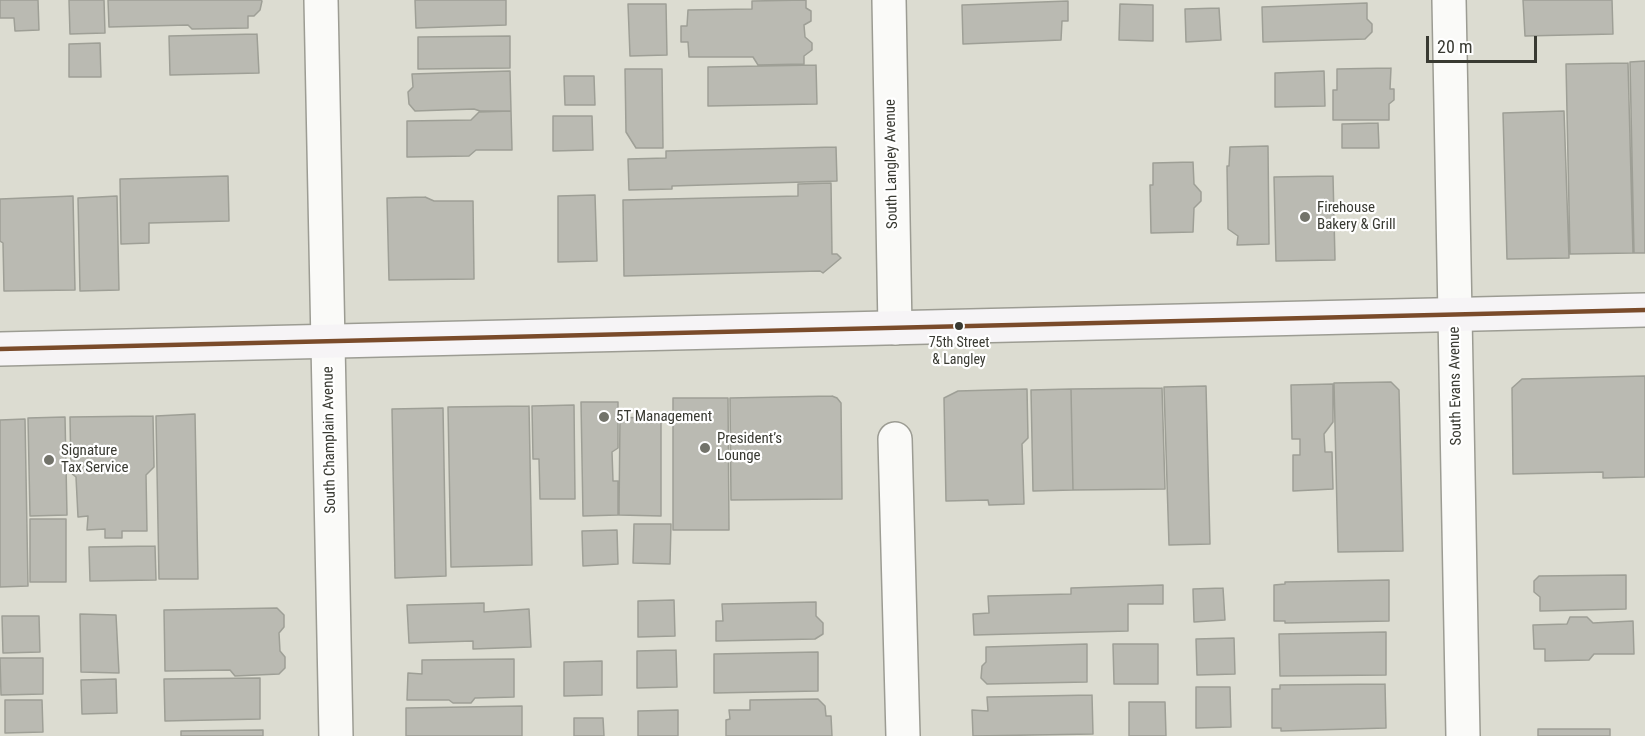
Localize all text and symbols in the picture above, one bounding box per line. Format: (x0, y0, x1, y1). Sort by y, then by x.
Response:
scale bar (1429, 24, 1540, 62)
text: 20 m (1437, 36, 1472, 57)
street label: South Langley Avenue (882, 99, 902, 229)
place label: Firehouse Bakery & Grill (1317, 199, 1396, 234)
marker: Firehouse Bakery & Grill (1298, 210, 1312, 224)
marker: 75th Street & Langley (953, 320, 965, 332)
street label: South Evans Avenue (1446, 326, 1466, 446)
place label: 75th Street & Langley (929, 335, 989, 368)
street label: South Champlain Avenue (320, 366, 340, 514)
place label: 5T Management (616, 408, 712, 426)
marker: 5T Management (597, 410, 611, 424)
place label: President’s Lounge (717, 430, 782, 465)
marker: President’s Lounge (698, 441, 712, 455)
place label: Signature Tax Service (61, 442, 129, 477)
marker: Signature Tax Service (42, 453, 56, 467)

